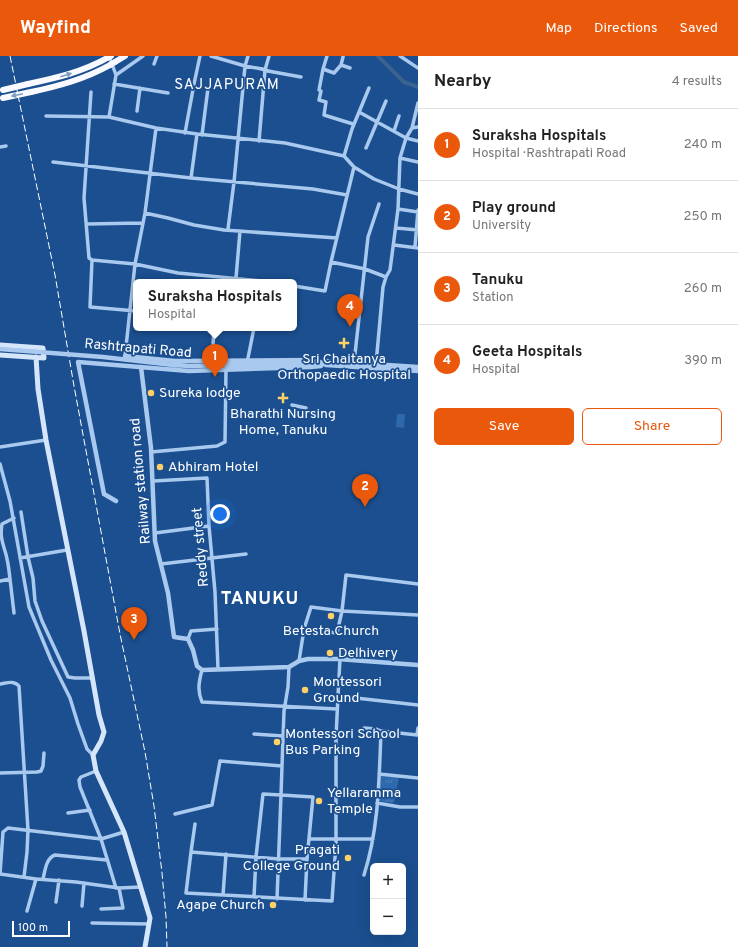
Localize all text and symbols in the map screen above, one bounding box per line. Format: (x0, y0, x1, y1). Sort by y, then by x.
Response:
text: Wayfind (20, 16, 91, 40)
text: Map (546, 20, 572, 37)
text: Directions (594, 20, 658, 37)
text: Saved (680, 20, 718, 37)
text: Nearby (434, 71, 491, 93)
one-way arrow (60, 72, 72, 78)
text: 4 results (672, 74, 722, 90)
district label: SAJJAPURAM (174, 76, 280, 95)
one-way arrow (11, 93, 23, 99)
text: Suraksha Hospitals (472, 127, 606, 146)
text: 1 (444, 137, 450, 153)
text: 240 m (684, 137, 722, 153)
text: Hospital · Rashtrapati Road (472, 146, 626, 162)
text: Play ground (472, 199, 556, 218)
text: 2 (443, 209, 451, 225)
text: 250 m (684, 209, 722, 225)
text: University (472, 218, 531, 234)
text: Tanuku (472, 271, 523, 290)
popup (133, 279, 297, 331)
text: 3 (443, 281, 451, 297)
text: 260 m (684, 281, 722, 297)
text: Suraksha Hospitals (148, 288, 282, 307)
text: Station (472, 290, 514, 306)
pin: 4 (337, 294, 363, 327)
text: Hospital (148, 307, 196, 323)
street label: Rashtrapati Road (84, 336, 192, 362)
marker: Sri Chaitanya Orthopaedic Hospital (338, 337, 350, 349)
text: Geeta Hospitals (472, 343, 582, 362)
pin: 1 (202, 344, 228, 377)
place label: Sri Chaitanya Orthopaedic Hospital (277, 351, 411, 384)
text: 4 (443, 353, 451, 369)
text: 390 m (684, 353, 722, 369)
text: Hospital (472, 362, 520, 378)
place label: Sureka lodge (159, 385, 241, 402)
marker: Sureka lodge (146, 388, 156, 398)
marker: Bharathi Nursing Home, Tanuku (277, 392, 289, 404)
place label: Bharathi Nursing Home, Tanuku (230, 406, 336, 439)
button: Save (434, 408, 574, 445)
button: Share (582, 408, 722, 445)
street label: Railway station road (127, 417, 155, 545)
place label: Abhiram Hotel (168, 459, 259, 476)
marker: Abhiram Hotel (155, 462, 165, 472)
pin: 2 (352, 474, 378, 507)
your location (210, 504, 230, 524)
street label: Reddy street (189, 506, 213, 588)
district label: TANUKU (221, 588, 299, 611)
pin: 3 (121, 607, 147, 640)
marker: Betesta Church (326, 611, 336, 621)
place label: Betesta Church (283, 623, 379, 640)
place label: Delhivery (338, 645, 398, 662)
marker: Delhivery (325, 648, 335, 658)
place label: Montessori Ground (313, 674, 382, 707)
marker: Montessori Ground (300, 685, 310, 695)
place label: Montessori School Bus Parking (285, 726, 400, 759)
marker: Montessori School Bus Parking (272, 737, 282, 747)
place label: Yellaramma Temple (327, 785, 401, 818)
marker: Yellaramma Temple (314, 796, 324, 806)
place label: Pragati College Ground (243, 842, 340, 875)
marker: Pragati College Ground (343, 853, 353, 863)
map controls (370, 863, 406, 935)
button: + (370, 863, 406, 899)
place label: Agape Church (176, 897, 265, 914)
button: − (370, 899, 406, 935)
marker: Agape Church (268, 900, 278, 910)
scale bar (12, 919, 70, 938)
text: 100 m (18, 921, 48, 935)

